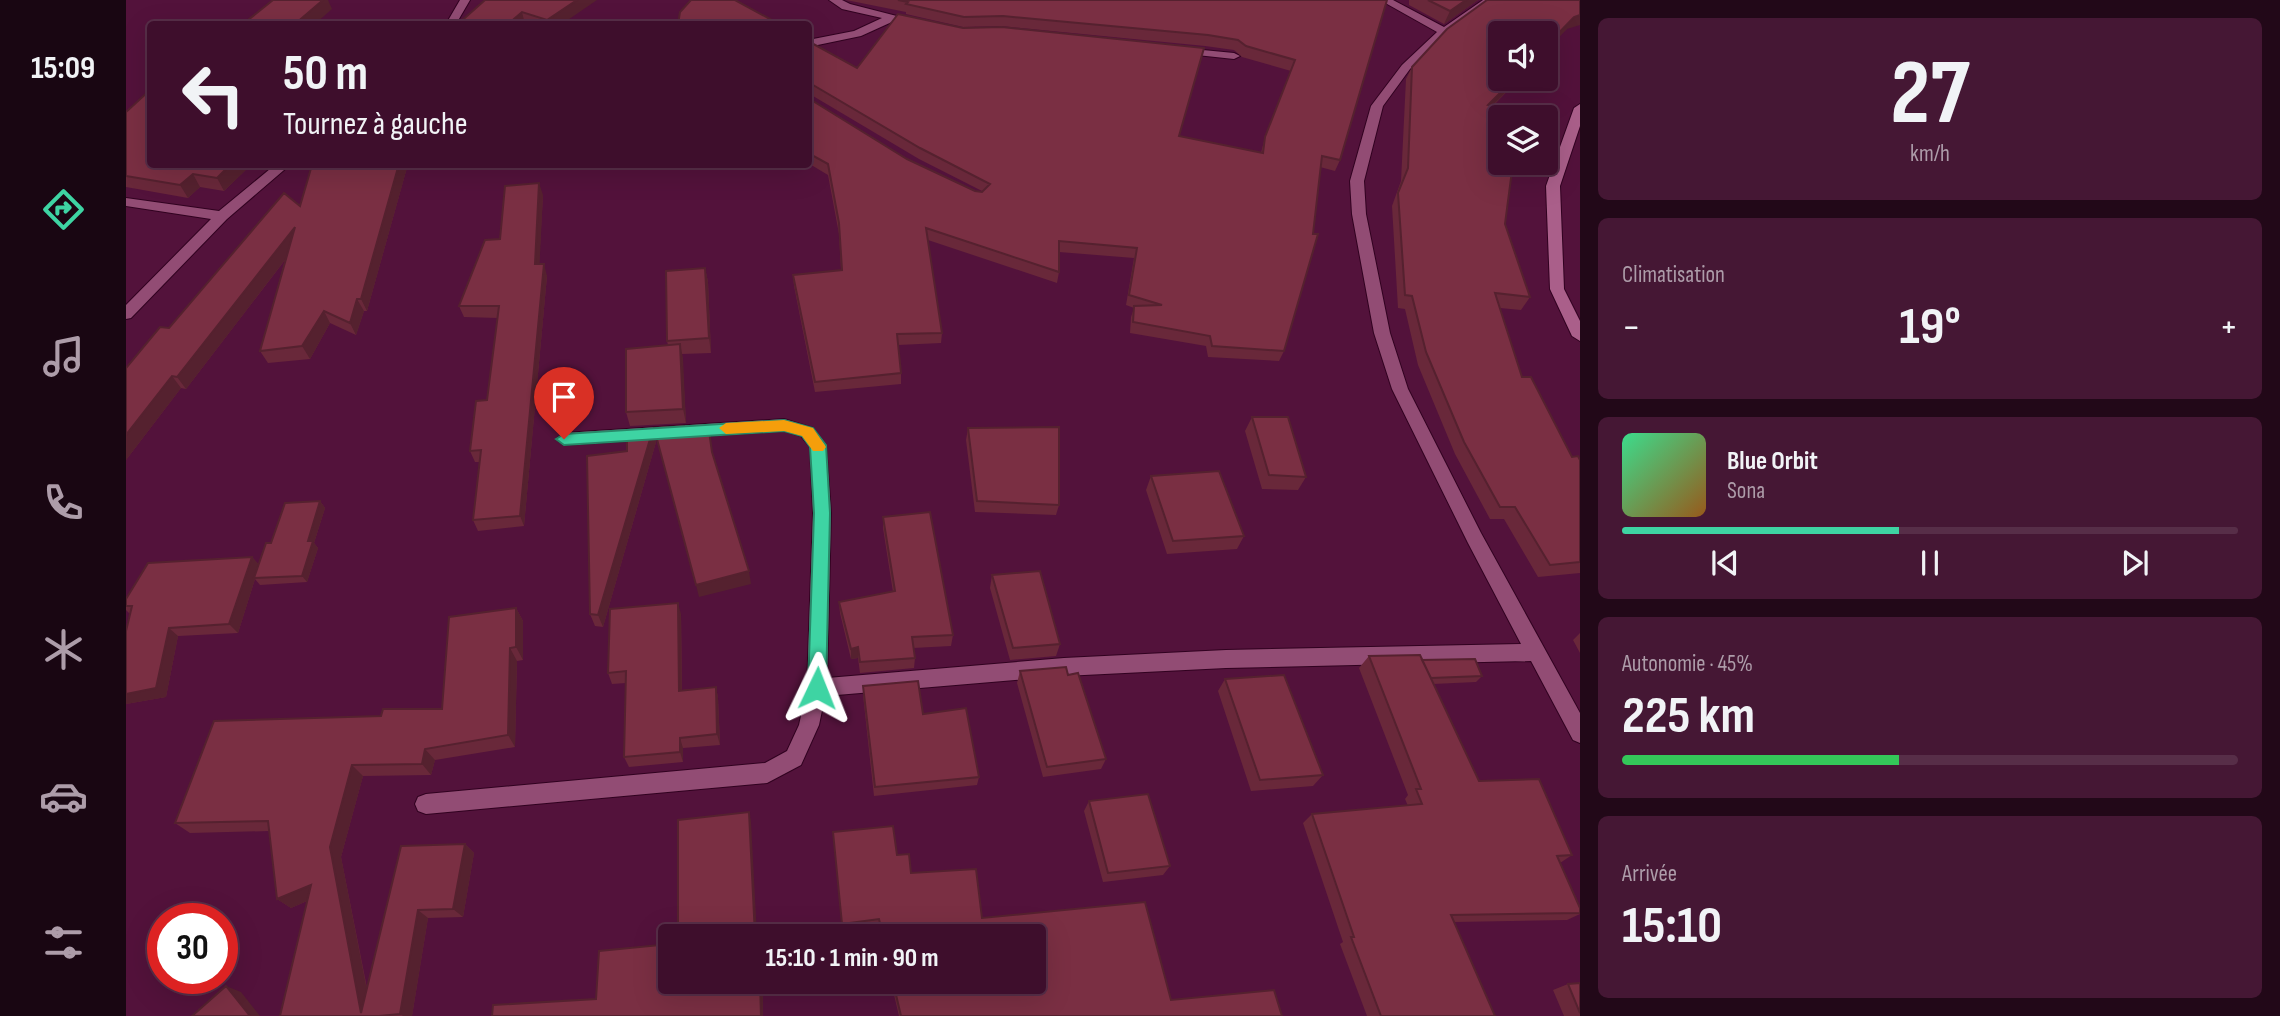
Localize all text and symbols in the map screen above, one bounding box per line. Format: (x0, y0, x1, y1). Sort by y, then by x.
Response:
map controls (1488, 21, 1558, 175)
button: sound (1488, 21, 1558, 91)
text: 27 (1890, 40, 1970, 149)
text: 50 m (283, 45, 368, 104)
text: 15:09 (31, 49, 95, 88)
icon: left (168, 49, 259, 140)
text: Tournez à gauche (283, 105, 468, 144)
button: layers (1488, 105, 1558, 175)
text: km/h (1910, 140, 1950, 168)
icon: directions (39, 185, 88, 234)
text: Climatisation (1622, 261, 1725, 289)
text: 19° (1899, 296, 1961, 359)
text: − (1622, 305, 1641, 350)
text: + (2219, 305, 2238, 350)
icon: music (39, 332, 88, 381)
pin (534, 367, 594, 439)
icon: arrive (545, 378, 583, 416)
text: Blue Orbit (1727, 446, 1818, 477)
text: Sona (1727, 477, 1765, 505)
icon: phone (39, 478, 88, 527)
icon: previous (1706, 544, 1744, 582)
icon: pause (1911, 544, 1949, 582)
icon: next (2116, 544, 2154, 582)
icon: climate (39, 625, 88, 674)
text: Autonomie · 45% (1622, 650, 1753, 678)
position arrow (780, 651, 854, 725)
text: 225 km (1622, 685, 1755, 748)
icon: car (39, 772, 88, 821)
text: Arrivée (1622, 860, 1677, 888)
text: 15:10 (1622, 895, 1722, 958)
speed limit sign: 30 (147, 903, 238, 994)
icon: filters (39, 918, 88, 967)
text: 15:10 · 1 min · 90 m (765, 943, 939, 974)

